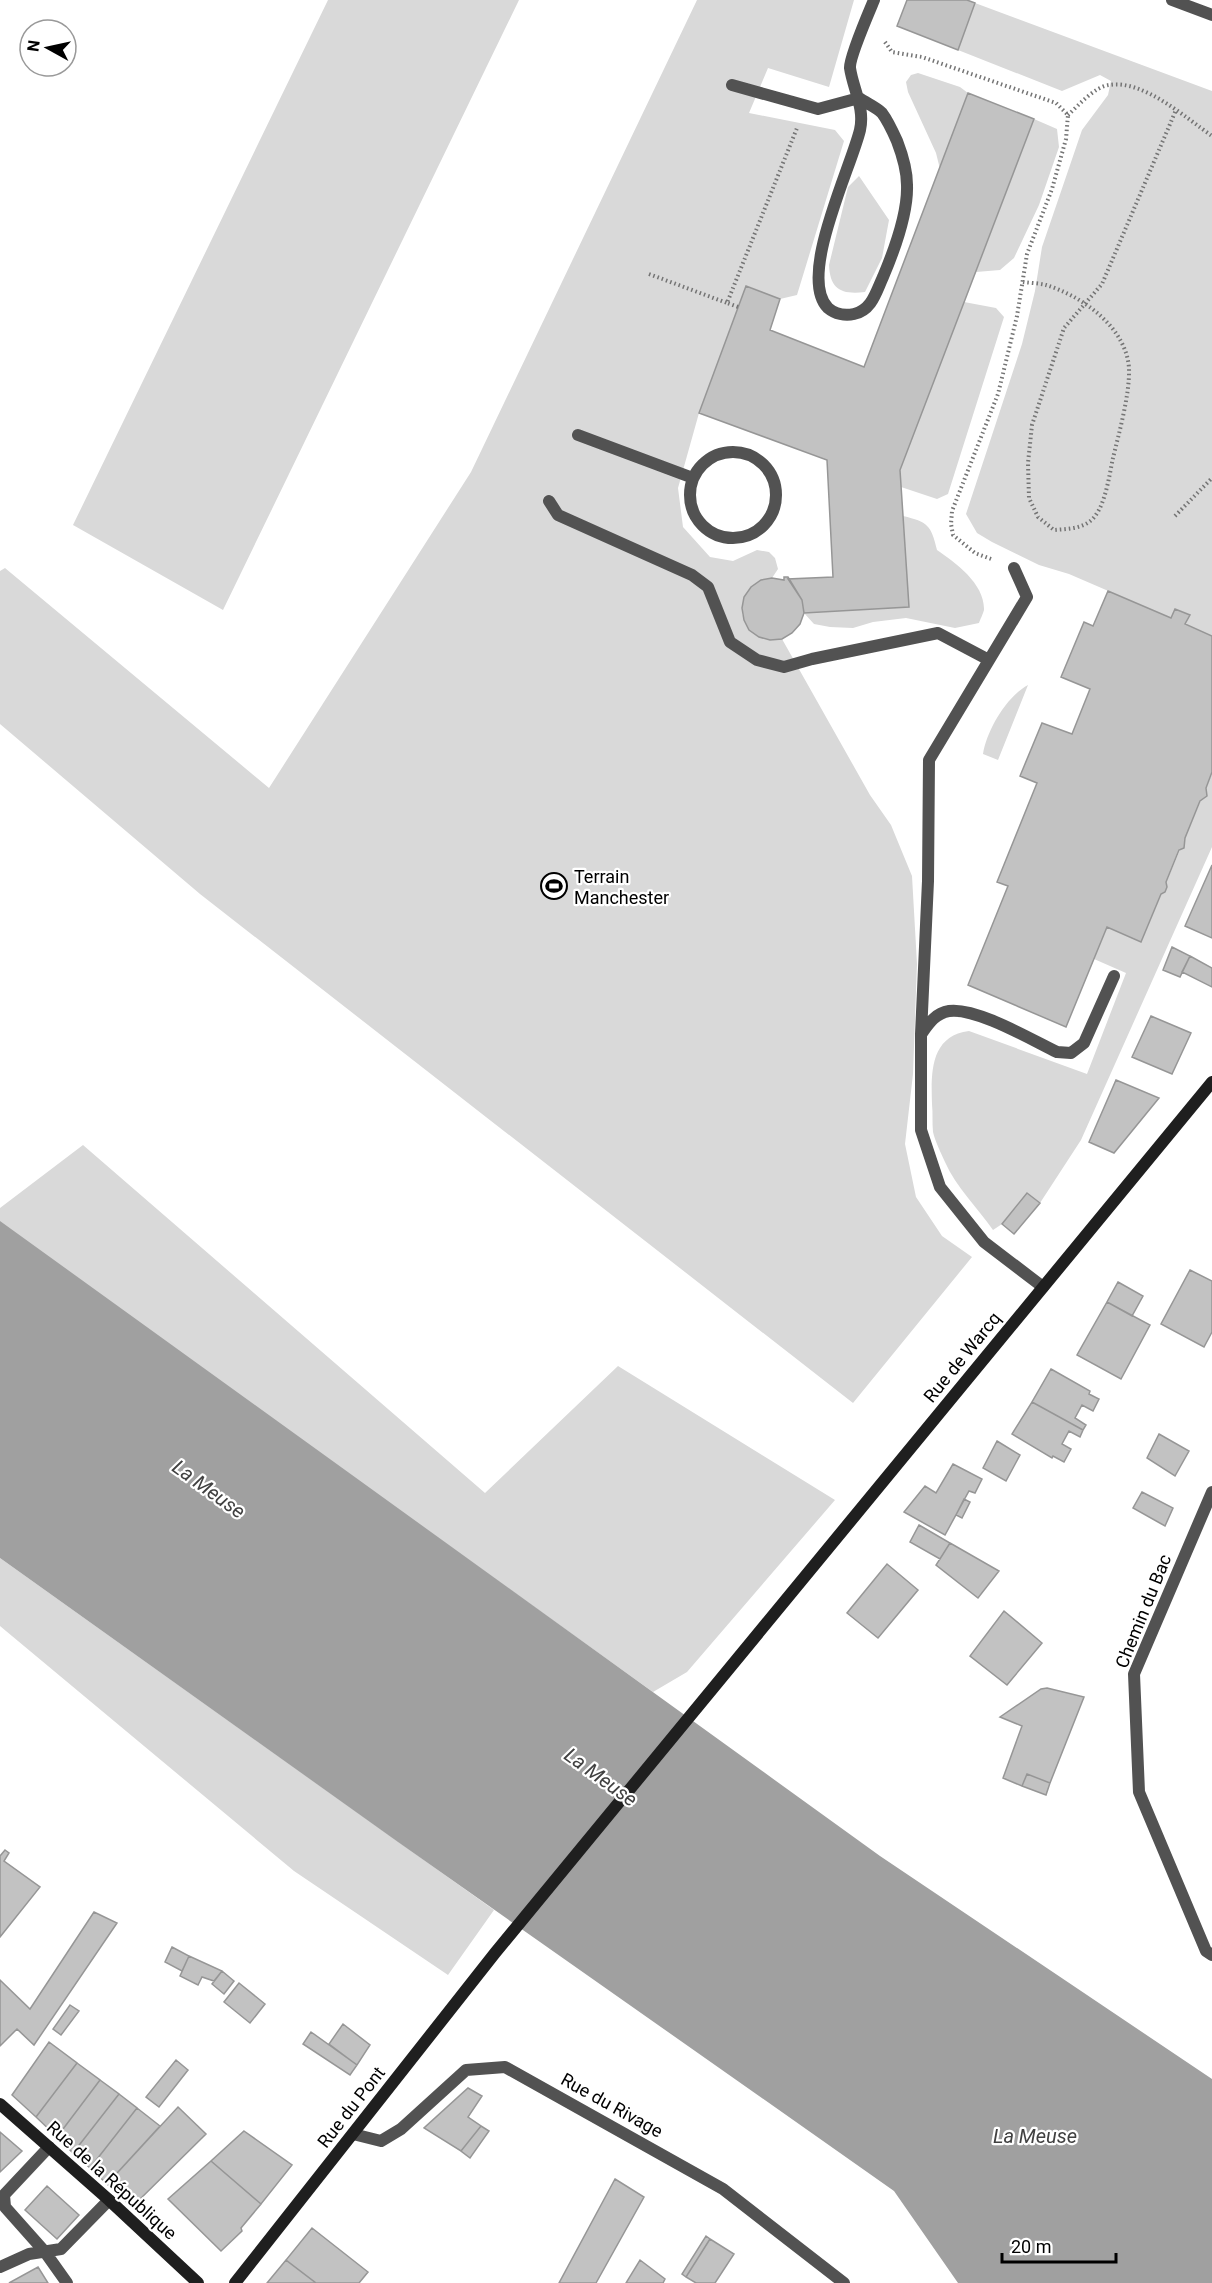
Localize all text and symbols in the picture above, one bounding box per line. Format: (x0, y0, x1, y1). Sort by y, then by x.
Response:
north arrow (18, 18, 78, 78)
text: N (23, 39, 44, 53)
place label: Terrain Manchester (574, 866, 669, 908)
sports icon: Terrain Manchester (539, 871, 569, 901)
street label: Rue de Warcq (919, 1308, 1005, 1406)
water label: La Meuse (168, 1455, 250, 1523)
street label: Chemin du Bac (1111, 1551, 1175, 1671)
water label: La Meuse (560, 1743, 642, 1811)
street label: Rue du Pont (313, 2062, 389, 2152)
street label: Rue du Rivage (557, 2068, 667, 2142)
street label: Rue de la République (43, 2116, 181, 2244)
water label: La Meuse (993, 2124, 1077, 2148)
scale bar (1002, 2226, 1116, 2264)
text: 20 m (1011, 2236, 1051, 2257)

